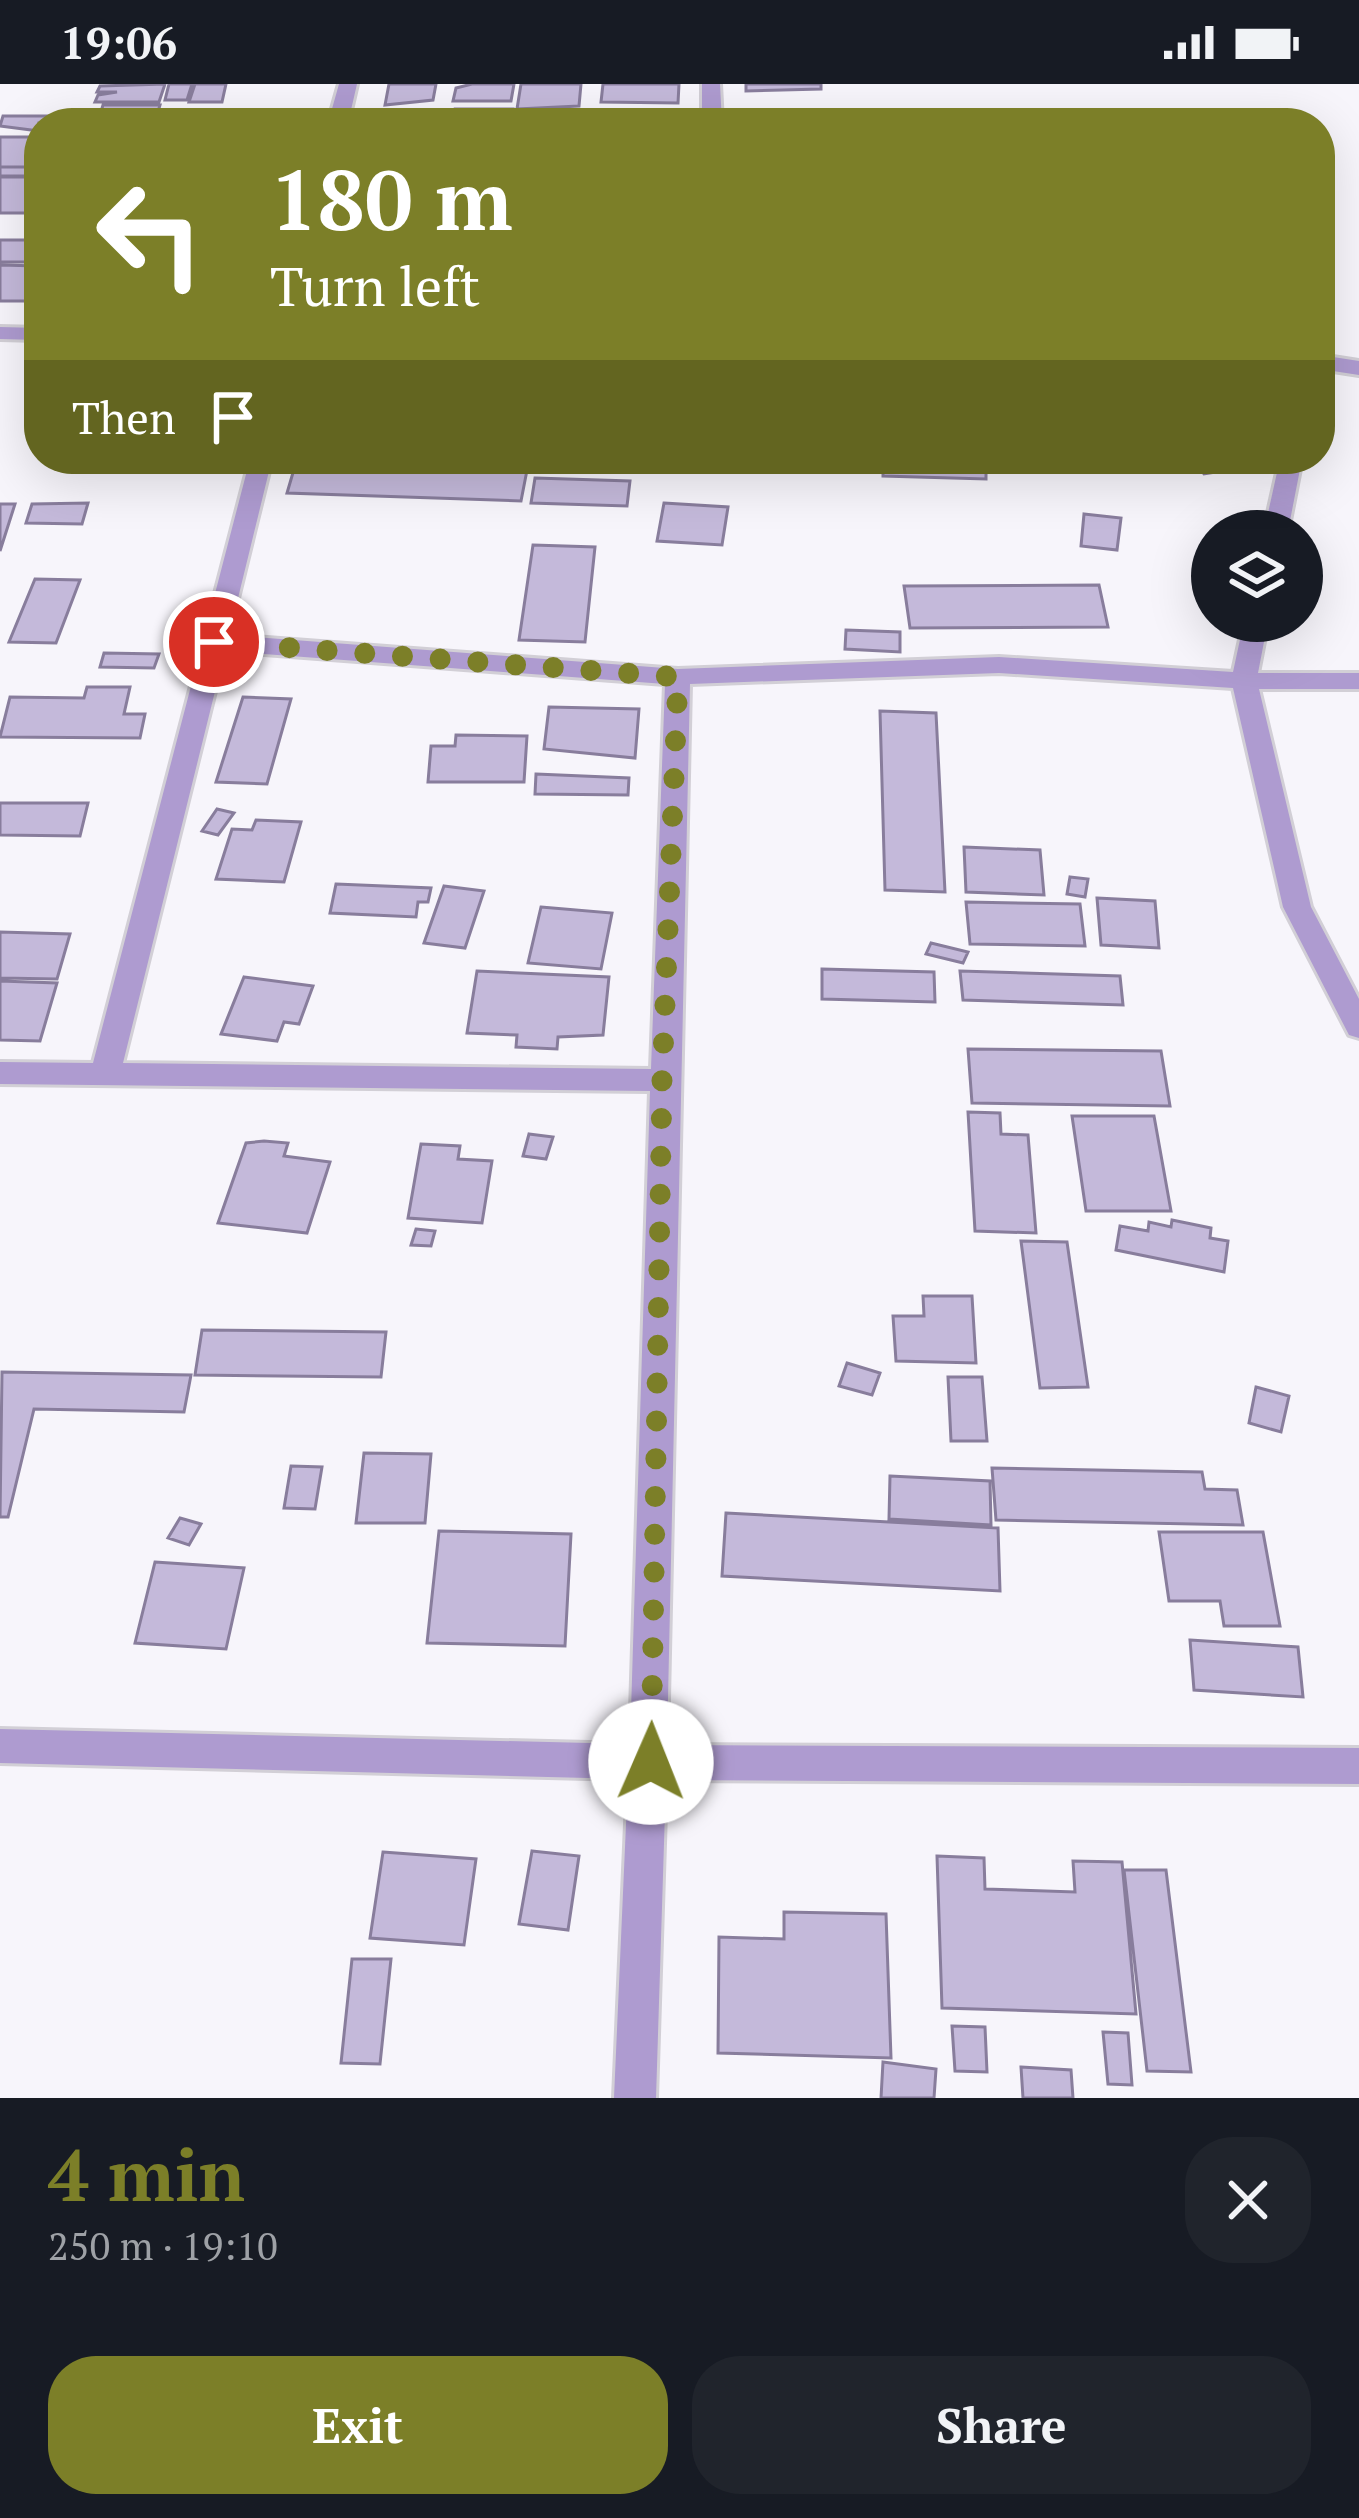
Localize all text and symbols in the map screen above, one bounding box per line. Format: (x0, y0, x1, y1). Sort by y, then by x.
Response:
text: 19:06 (60, 12, 177, 72)
text: 180 m (270, 143, 513, 254)
icon: left (72, 156, 228, 312)
text: Turn left (270, 250, 480, 321)
icon: arrive (200, 384, 266, 450)
text: Then (72, 387, 176, 447)
map controls (1191, 510, 1323, 642)
button: layers (1191, 510, 1323, 642)
pin (163, 591, 265, 693)
icon: arrive (181, 609, 247, 675)
position arrow (588, 1699, 714, 1825)
text: 4 min (48, 2126, 245, 2222)
button: close (1185, 2137, 1311, 2263)
text: 250 m · 19:10 (48, 2219, 278, 2271)
button: Exit (48, 2356, 668, 2494)
button: Share (692, 2356, 1311, 2494)

